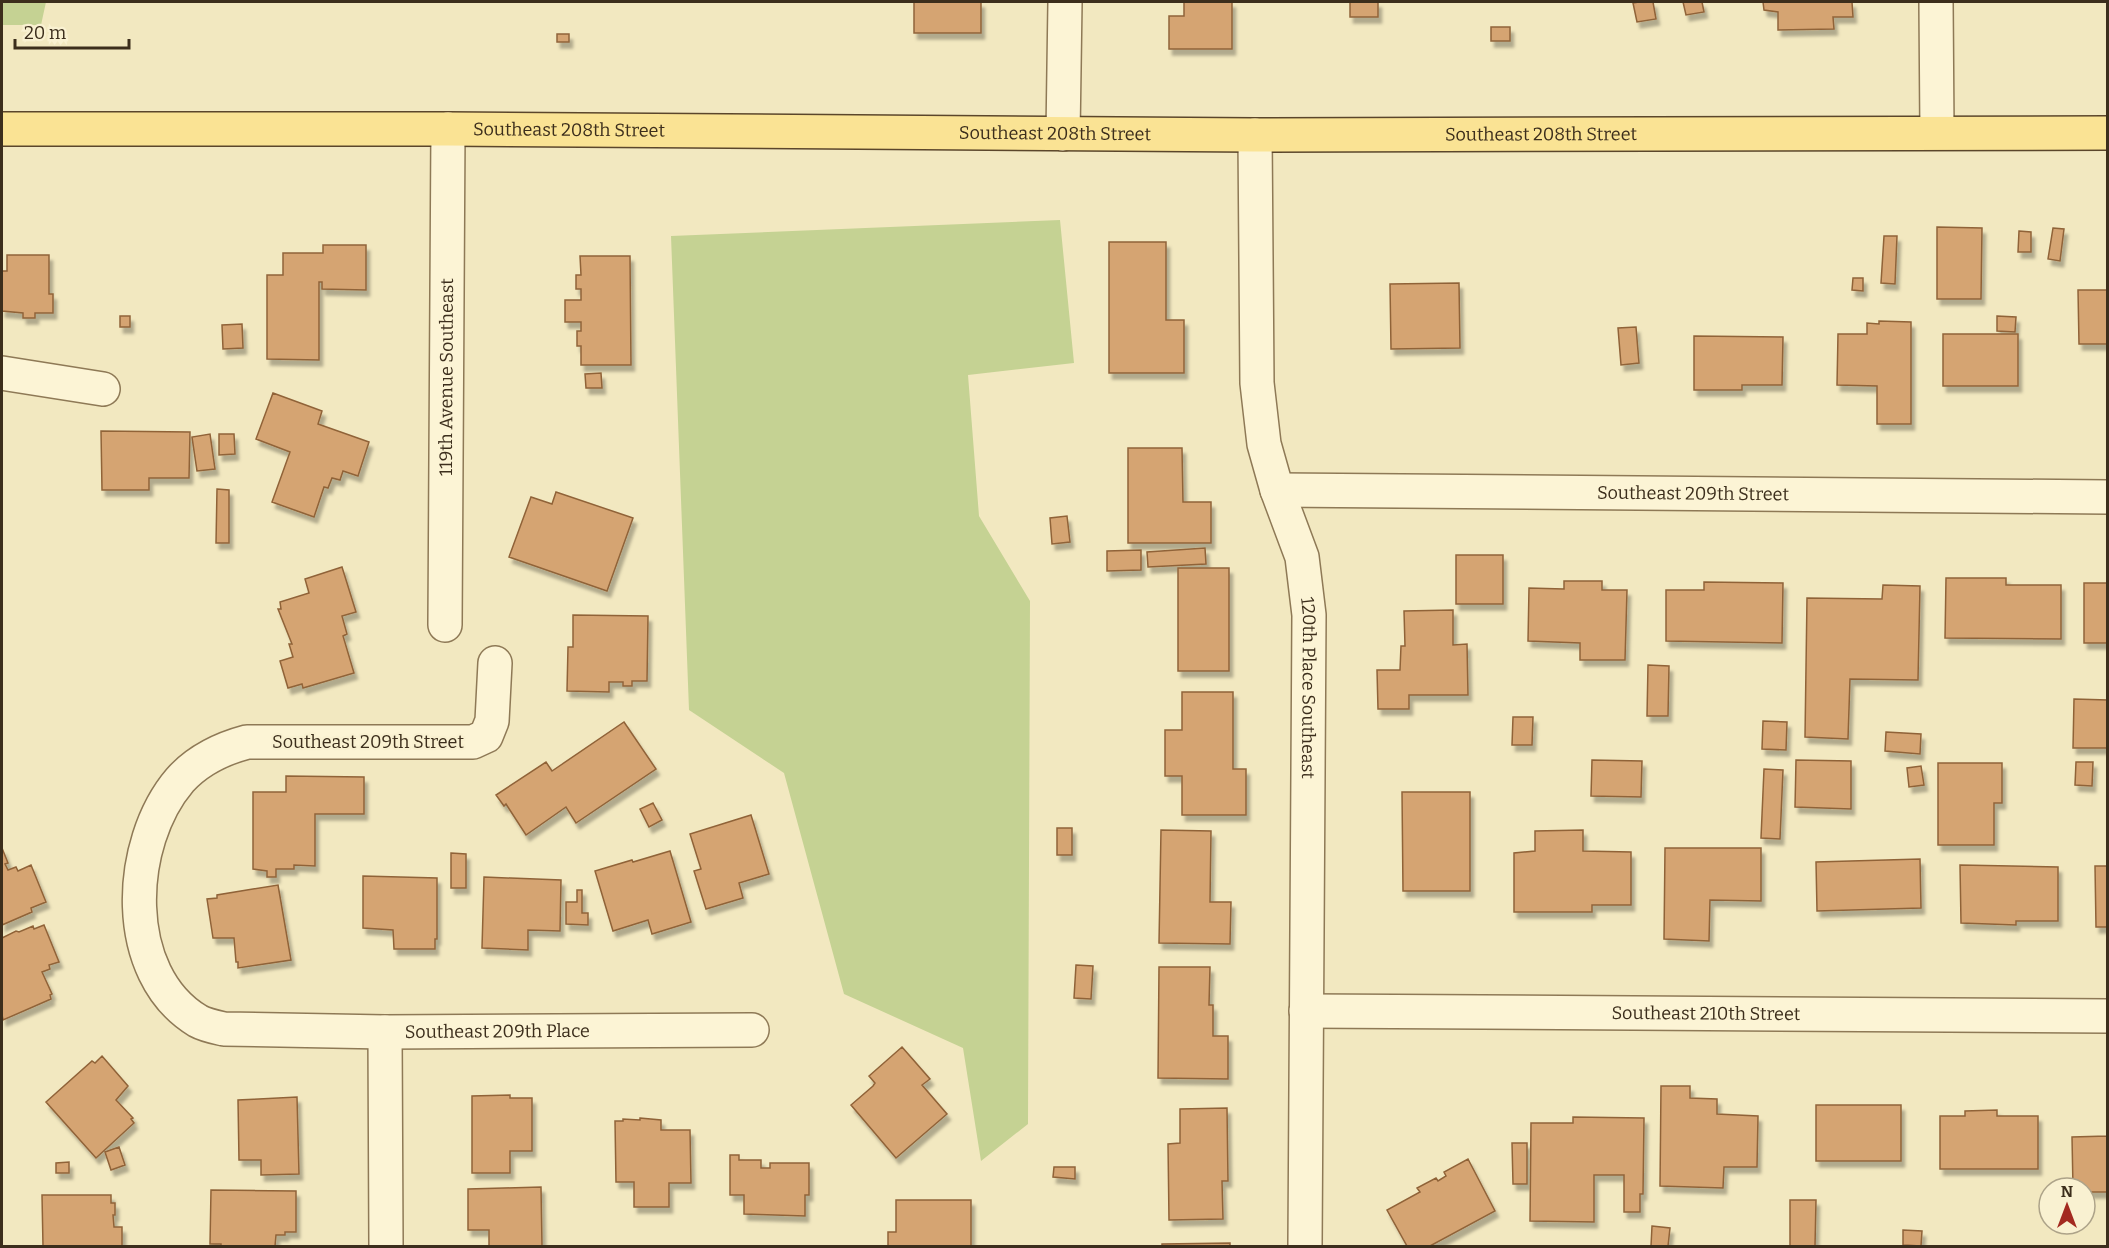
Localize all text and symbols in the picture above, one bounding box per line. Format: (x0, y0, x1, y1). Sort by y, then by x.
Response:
scale bar (15, 12, 129, 50)
text: 20 m (24, 22, 66, 44)
street label: Southeast 208th Street (473, 118, 666, 142)
street label: Southeast 208th Street (959, 122, 1152, 145)
street label: Southeast 208th Street (1445, 123, 1638, 146)
street label: 119th Avenue Southeast (435, 278, 458, 476)
street label: Southeast 209th Street (1597, 482, 1790, 505)
street label: 120th Place Southeast (1296, 596, 1320, 779)
street label: Southeast 209th Street (272, 731, 464, 753)
street label: Southeast 210th Street (1612, 1002, 1801, 1025)
street label: Southeast 209th Place (405, 1020, 590, 1043)
north arrow (2037, 1176, 2097, 1236)
text: N (2061, 1182, 2073, 1201)

